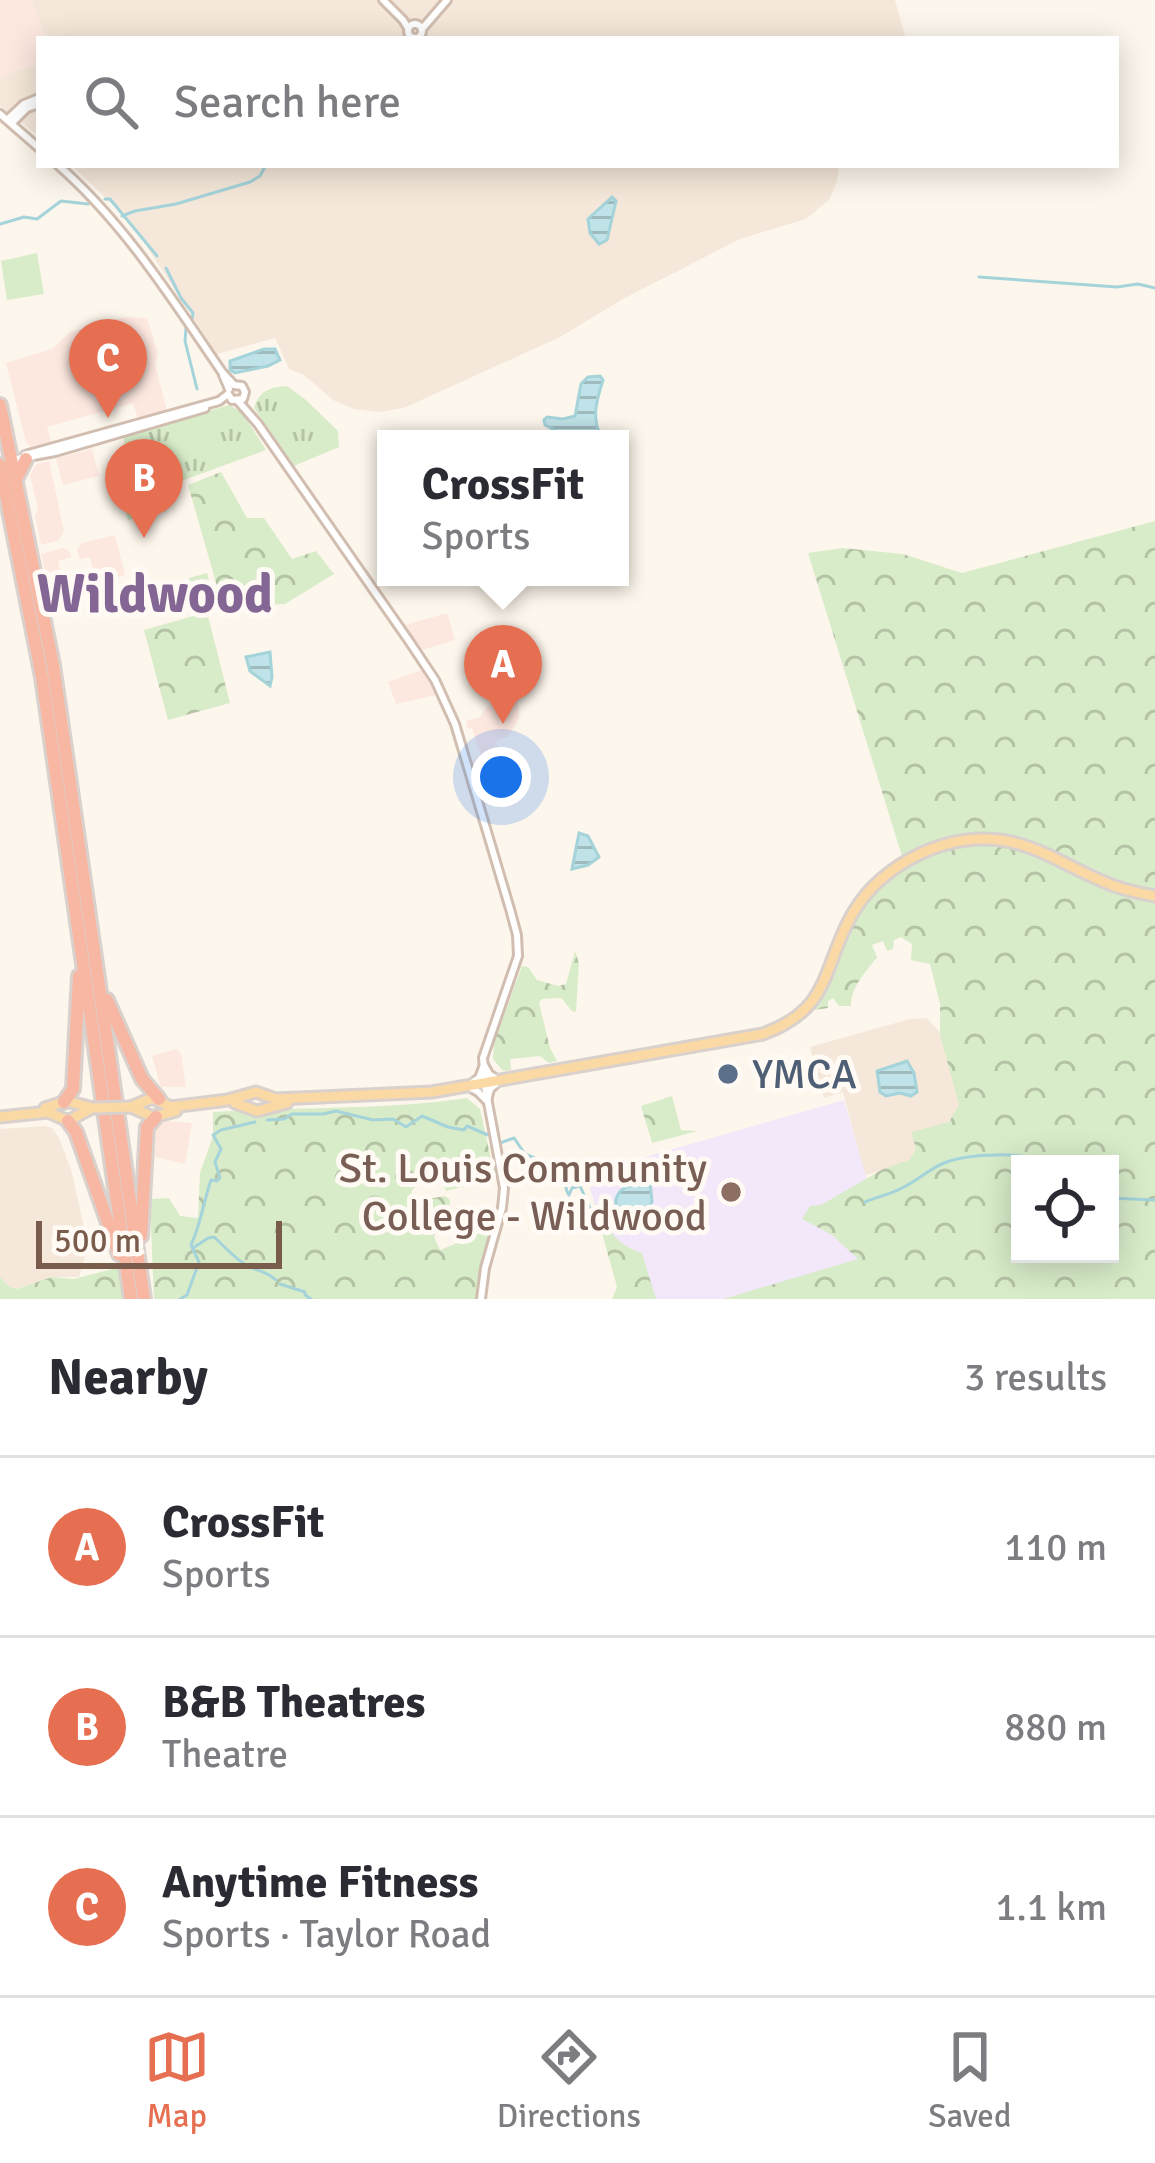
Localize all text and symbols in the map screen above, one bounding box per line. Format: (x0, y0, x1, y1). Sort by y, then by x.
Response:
search box (36, 36, 1119, 168)
icon: search (78, 69, 144, 135)
text: Search here (174, 75, 401, 130)
pin: C (69, 319, 147, 418)
popup (377, 430, 629, 586)
pin: B (105, 439, 183, 538)
text: CrossFit (422, 457, 584, 512)
text: Sports (422, 512, 530, 560)
district label: Wildwood (37, 561, 273, 628)
pin: A (464, 625, 542, 724)
your location (471, 747, 531, 807)
place label: YMCA (752, 1049, 857, 1100)
marker: YMCA (715, 1061, 741, 1087)
place label: St. Louis Community College - Wildwood (339, 1143, 707, 1242)
map controls (1011, 1155, 1119, 1263)
button: locate (1011, 1155, 1119, 1263)
marker: St. Louis Community College - Wildwood (718, 1179, 744, 1205)
scale bar (36, 1215, 282, 1268)
text: 500 m (54, 1221, 141, 1262)
text: Nearby (48, 1346, 208, 1409)
text: 3 results (964, 1353, 1107, 1401)
text: CrossFit (162, 1495, 324, 1550)
text: A (75, 1523, 99, 1571)
text: 110 m (1004, 1523, 1107, 1571)
text: Sports (162, 1550, 271, 1598)
text: B&B Theatres (162, 1675, 426, 1730)
text: B (75, 1703, 99, 1751)
text: 880 m (1004, 1703, 1107, 1751)
text: Theatre (162, 1730, 288, 1778)
text: Anytime Fitness (162, 1855, 478, 1910)
text: C (75, 1883, 99, 1931)
text: 1.1 km (995, 1883, 1107, 1931)
text: Sports · Taylor Road (162, 1910, 491, 1958)
tab: Map (144, 2024, 210, 2137)
tab: Directions (497, 2024, 641, 2137)
tab: Saved (928, 2024, 1011, 2137)

